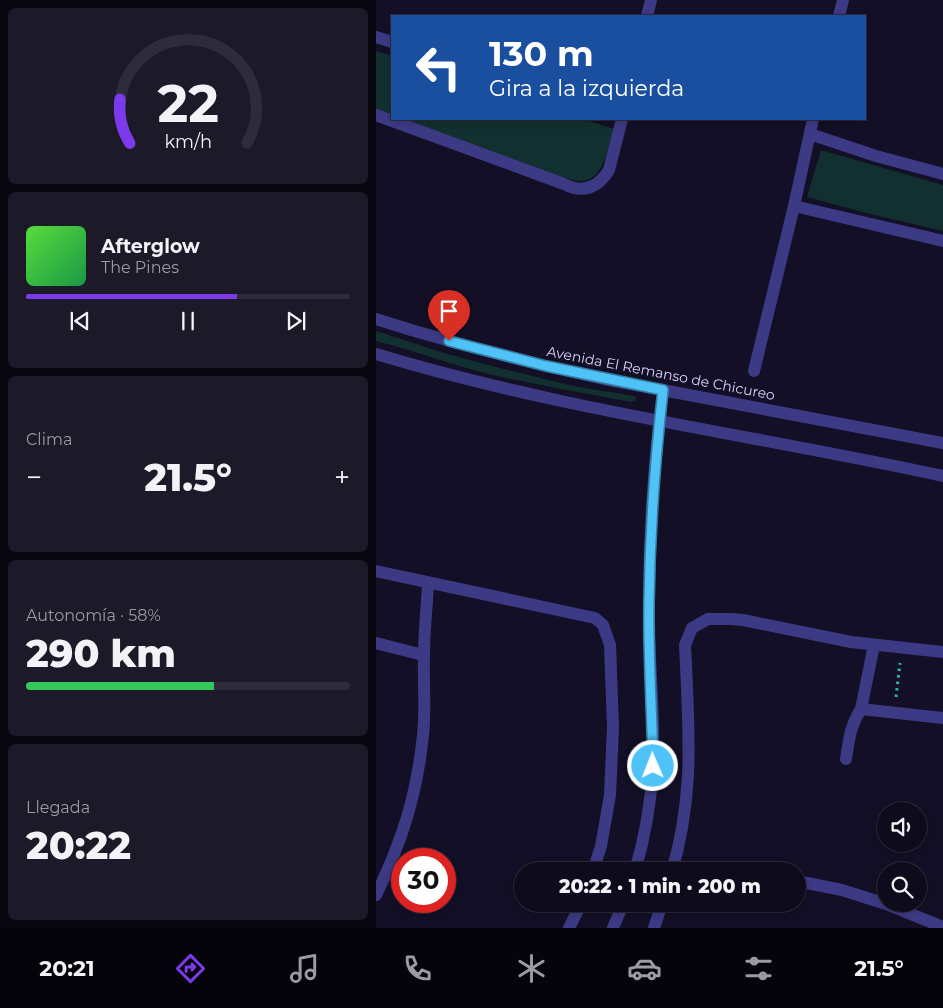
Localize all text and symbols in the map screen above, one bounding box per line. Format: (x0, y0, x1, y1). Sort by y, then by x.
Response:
text: 130 m (489, 32, 594, 75)
icon: left (406, 35, 471, 100)
text: 22 (157, 72, 219, 135)
text: Gira a la izquierda (489, 75, 684, 102)
text: km/h (164, 131, 212, 152)
text: Afterglow (101, 235, 200, 258)
text: The Pines (101, 258, 179, 277)
pin (428, 290, 470, 341)
icon: arrive (435, 297, 463, 325)
icon: previous (66, 307, 94, 335)
icon: pause (174, 307, 202, 335)
icon: next (282, 307, 310, 335)
street label: Avenida El Remanso de Chicureo (545, 342, 777, 404)
text: Clima (26, 430, 72, 449)
text: 21.5° (144, 454, 232, 501)
text: − (26, 460, 42, 494)
text: + (334, 460, 350, 494)
text: Autonomía · 58% (26, 606, 161, 625)
text: 290 km (26, 630, 176, 677)
position arrow (626, 739, 678, 791)
text: Llegada (26, 798, 90, 817)
map controls (877, 802, 927, 912)
button: sound (877, 802, 927, 852)
text: 20:22 (26, 822, 131, 869)
speed limit sign: 30 (391, 848, 456, 913)
button: search (877, 862, 927, 912)
text: 20:22 · 1 min · 200 m (559, 875, 761, 898)
icon: directions (173, 951, 208, 986)
icon: music (287, 951, 322, 986)
icon: phone (400, 951, 435, 986)
icon: climate (514, 951, 549, 986)
icon: car (627, 951, 662, 986)
icon: filters (741, 951, 776, 986)
text: 20:21 (39, 955, 95, 982)
text: 21.5° (854, 955, 904, 982)

